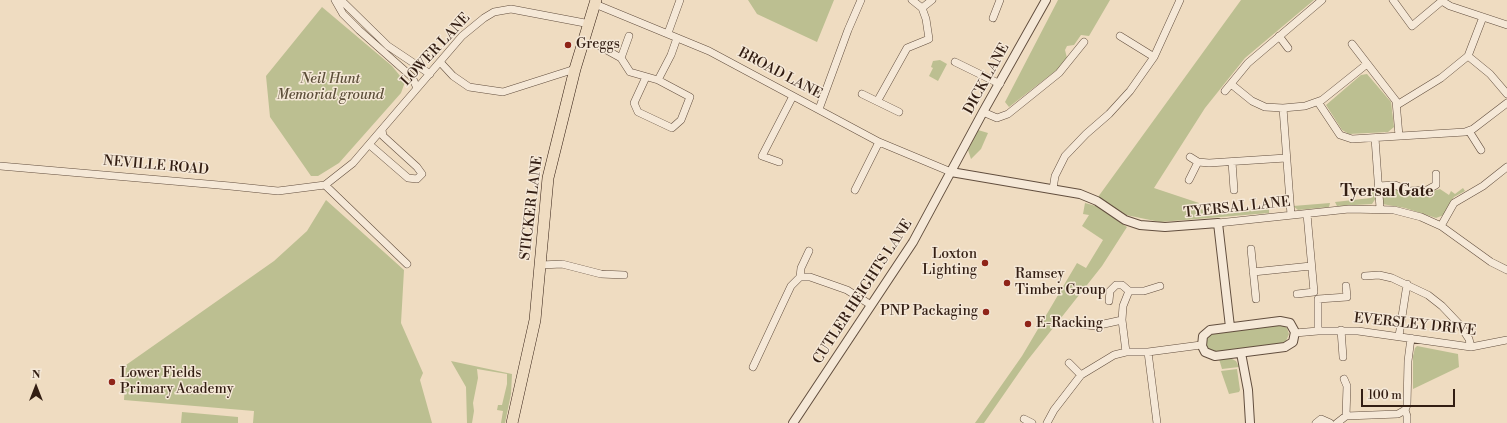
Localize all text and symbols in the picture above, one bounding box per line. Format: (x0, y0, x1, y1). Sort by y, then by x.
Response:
street label: LOWER LANE (398, 10, 474, 90)
place label: Greggs (576, 37, 620, 53)
marker: Greggs (563, 40, 573, 50)
street label: DICK LANE (961, 41, 1013, 117)
street label: BROAD LANE (735, 45, 825, 103)
park label: Neil Hunt Memorial ground (276, 72, 384, 104)
street label: NEVILLE ROAD (102, 153, 210, 179)
street label: STICKER LANE (517, 155, 547, 261)
district label: Tyersal Gate (1340, 182, 1434, 202)
street label: TYERSAL LANE (1183, 194, 1291, 222)
street label: CUTLER HEIGHTS LANE (810, 216, 916, 368)
place label: Loxton Lighting (922, 247, 977, 280)
marker: Loxton Lighting (980, 258, 990, 268)
place label: Ramsey Timber Group (1015, 267, 1106, 300)
marker: Ramsey Timber Group (1002, 278, 1012, 288)
place label: PNP Packaging (880, 304, 978, 320)
marker: PNP Packaging (981, 307, 991, 317)
street label: EVERSLEY DRIVE (1353, 310, 1477, 340)
place label: E-Racking (1036, 316, 1103, 332)
marker: E-Racking (1023, 319, 1033, 329)
place label: Lower Fields Primary Academy (120, 366, 233, 398)
north arrow (16, 367, 56, 407)
text: N (32, 368, 40, 382)
marker: Lower Fields Primary Academy (107, 377, 117, 387)
scale bar (1363, 381, 1457, 407)
text: 100 m (1368, 388, 1402, 403)

